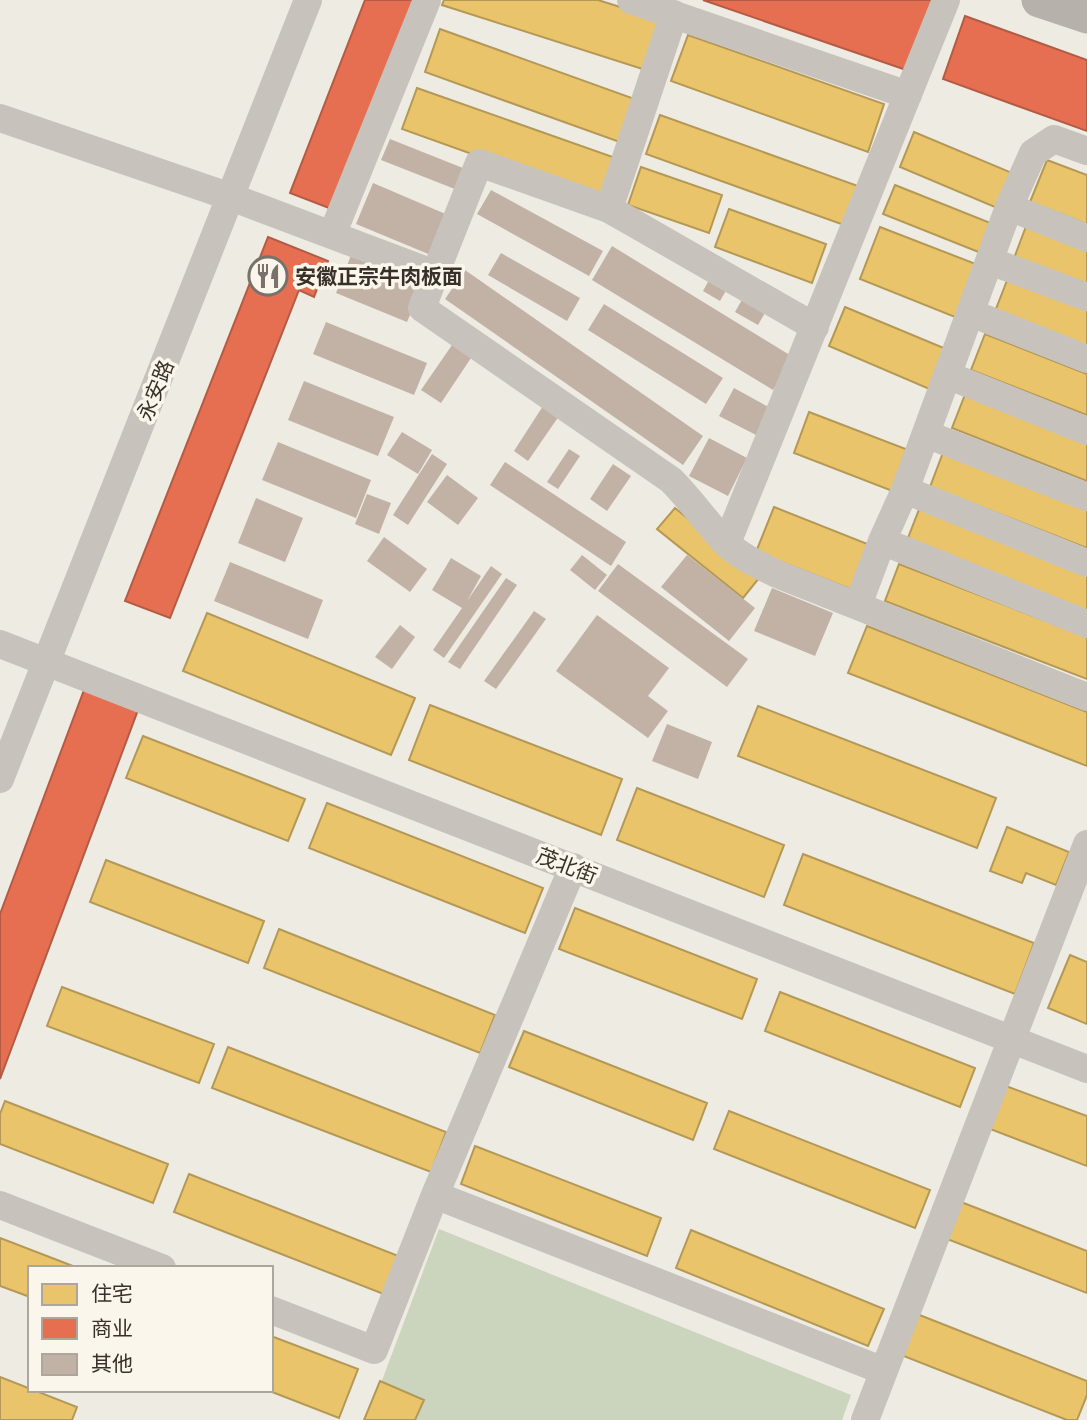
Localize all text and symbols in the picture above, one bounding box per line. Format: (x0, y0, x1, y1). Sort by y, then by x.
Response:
restaurant icon: 安徽正宗牛肉板面 (247, 255, 289, 297)
place label: 安徽正宗牛肉板面 (295, 263, 463, 289)
street label: 永安路 (131, 356, 179, 424)
street label: 茂北街 (533, 842, 601, 888)
legend (28, 1266, 273, 1392)
text: 住宅 (91, 1280, 133, 1306)
text: 商业 (91, 1315, 133, 1341)
text: 其他 (91, 1350, 133, 1376)

